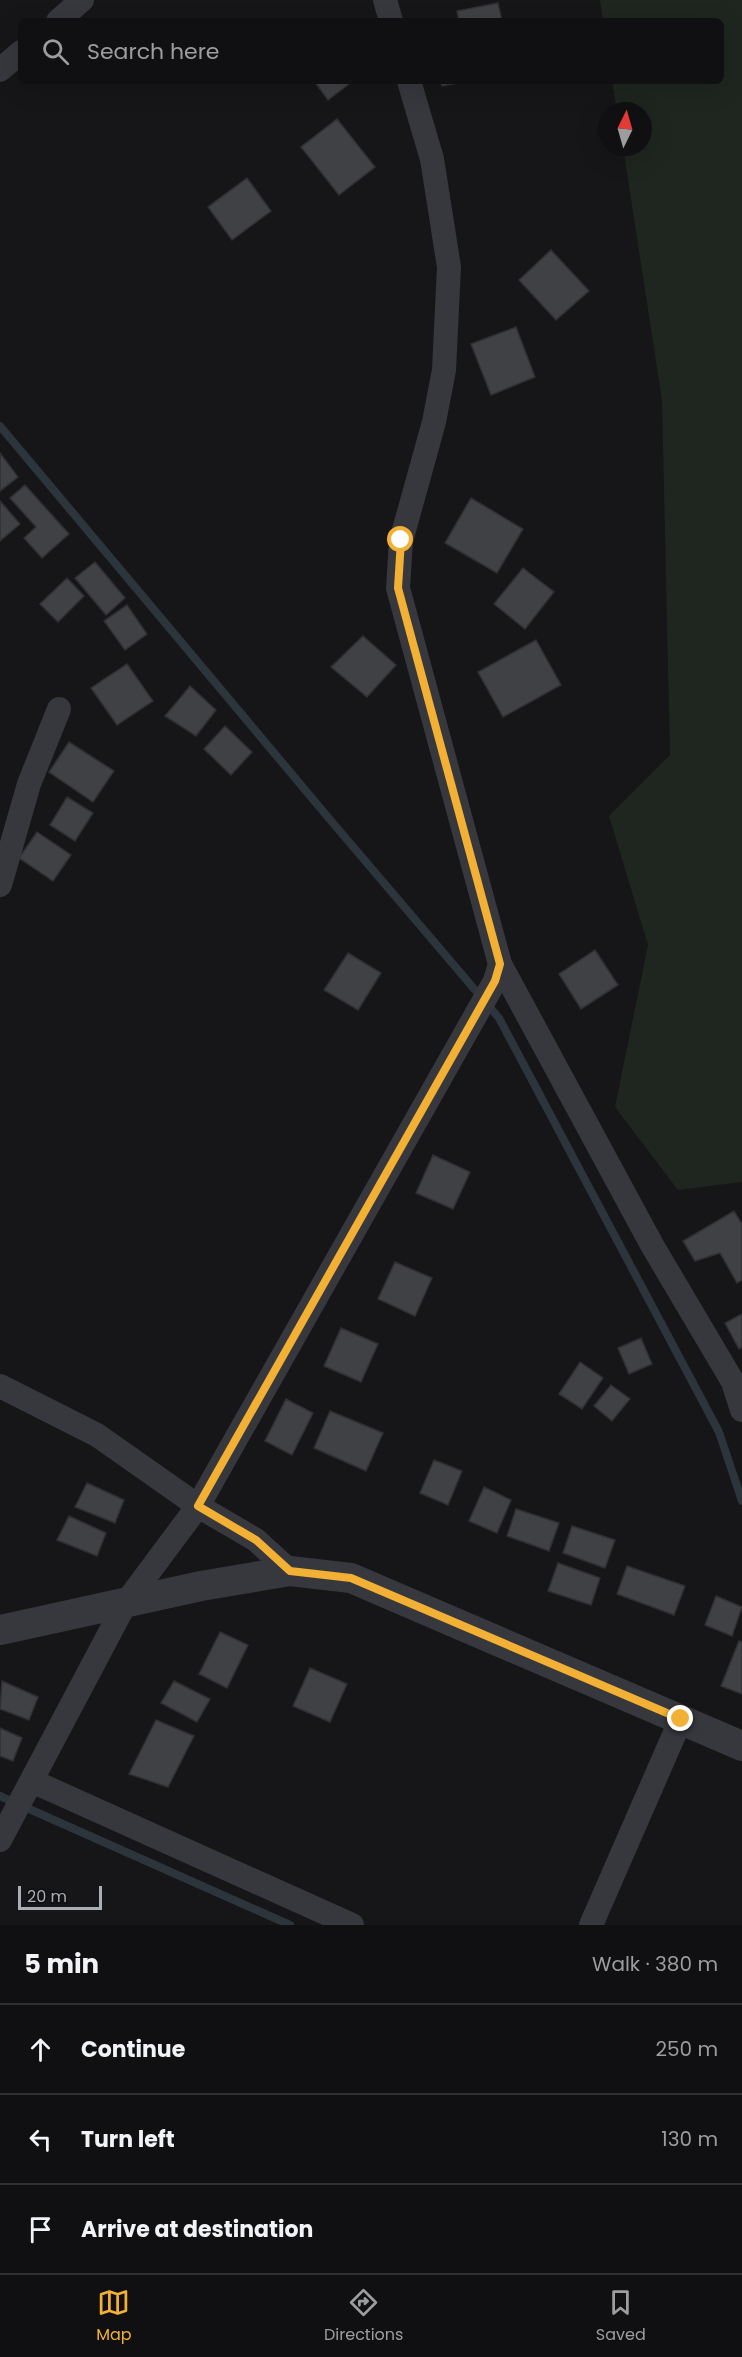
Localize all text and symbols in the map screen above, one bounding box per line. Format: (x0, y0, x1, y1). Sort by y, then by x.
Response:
search box (18, 18, 724, 84)
icon: search (39, 35, 72, 68)
text: Search here (87, 36, 220, 67)
north arrow (598, 102, 652, 156)
route start (387, 526, 413, 552)
route end (667, 1705, 693, 1731)
scale bar (18, 1883, 102, 1910)
text: 20 m (27, 1885, 67, 1908)
text: 5 min (24, 1946, 99, 1982)
text: Walk · 380 m (592, 1950, 718, 1978)
icon: ahead (24, 2033, 57, 2066)
text: Continue (81, 2034, 185, 2065)
text: 250 m (655, 2035, 718, 2063)
icon: left (24, 2123, 57, 2156)
text: Turn left (81, 2124, 175, 2155)
text: 130 m (661, 2125, 718, 2153)
icon: arrive (24, 2213, 57, 2246)
text: Arrive at destination (81, 2214, 313, 2245)
tab: Map (96, 2286, 132, 2347)
tab: Directions (324, 2286, 403, 2347)
tab: Saved (596, 2286, 646, 2347)

